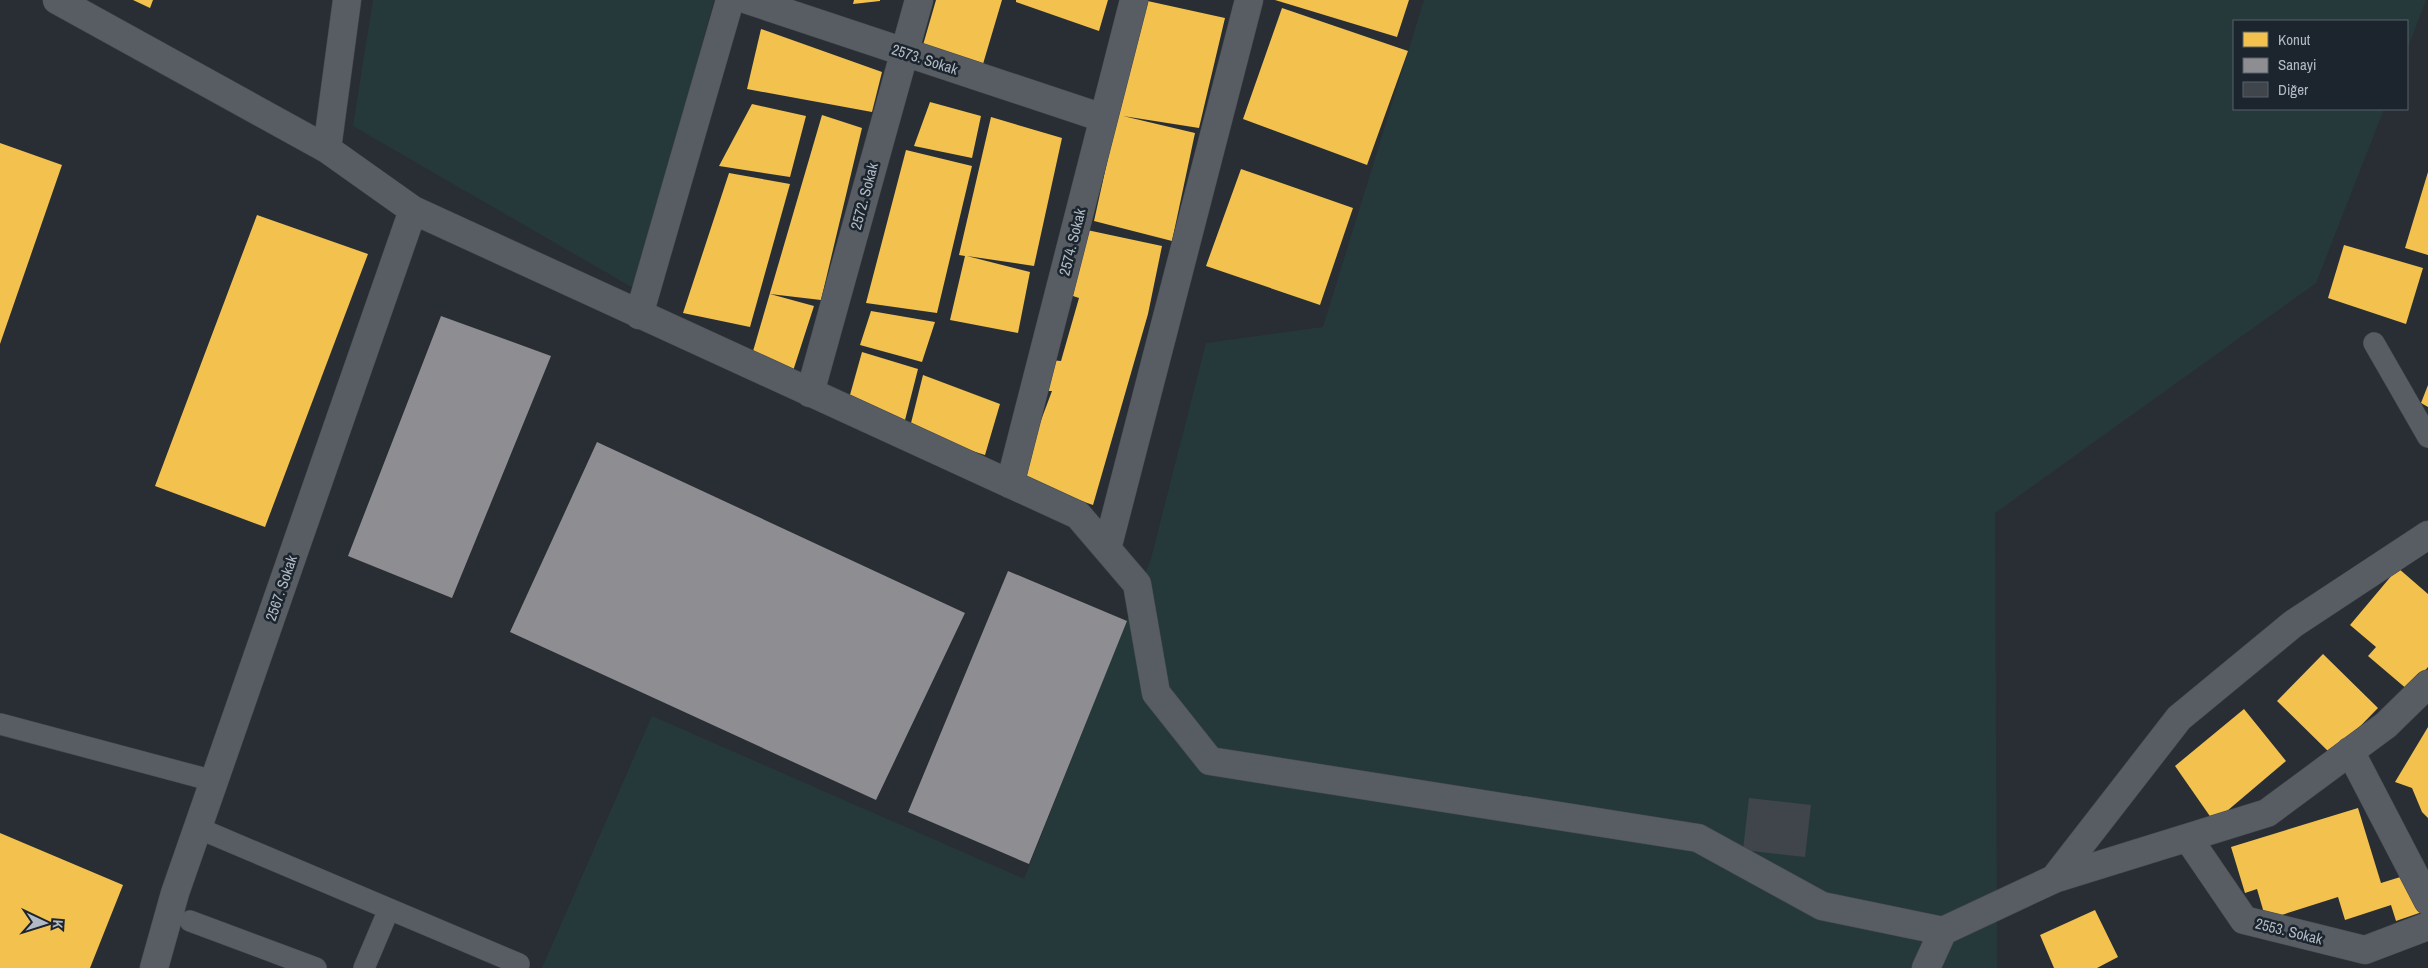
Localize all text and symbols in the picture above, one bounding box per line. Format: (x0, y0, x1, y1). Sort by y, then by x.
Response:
legend (2233, 20, 2408, 110)
text: Konut (2278, 29, 2311, 50)
street label: 2573. Sokak (889, 38, 962, 80)
text: Sanayi (2278, 54, 2316, 75)
text: Diğer (2278, 79, 2308, 100)
street label: 2572. Sokak (845, 159, 883, 232)
street label: 2574. Sokak (1054, 205, 1091, 278)
street label: 2567. Sokak (260, 551, 302, 624)
north arrow (20, 898, 70, 948)
street label: 2553. Sokak (2253, 913, 2326, 950)
text: K (49, 919, 67, 929)

